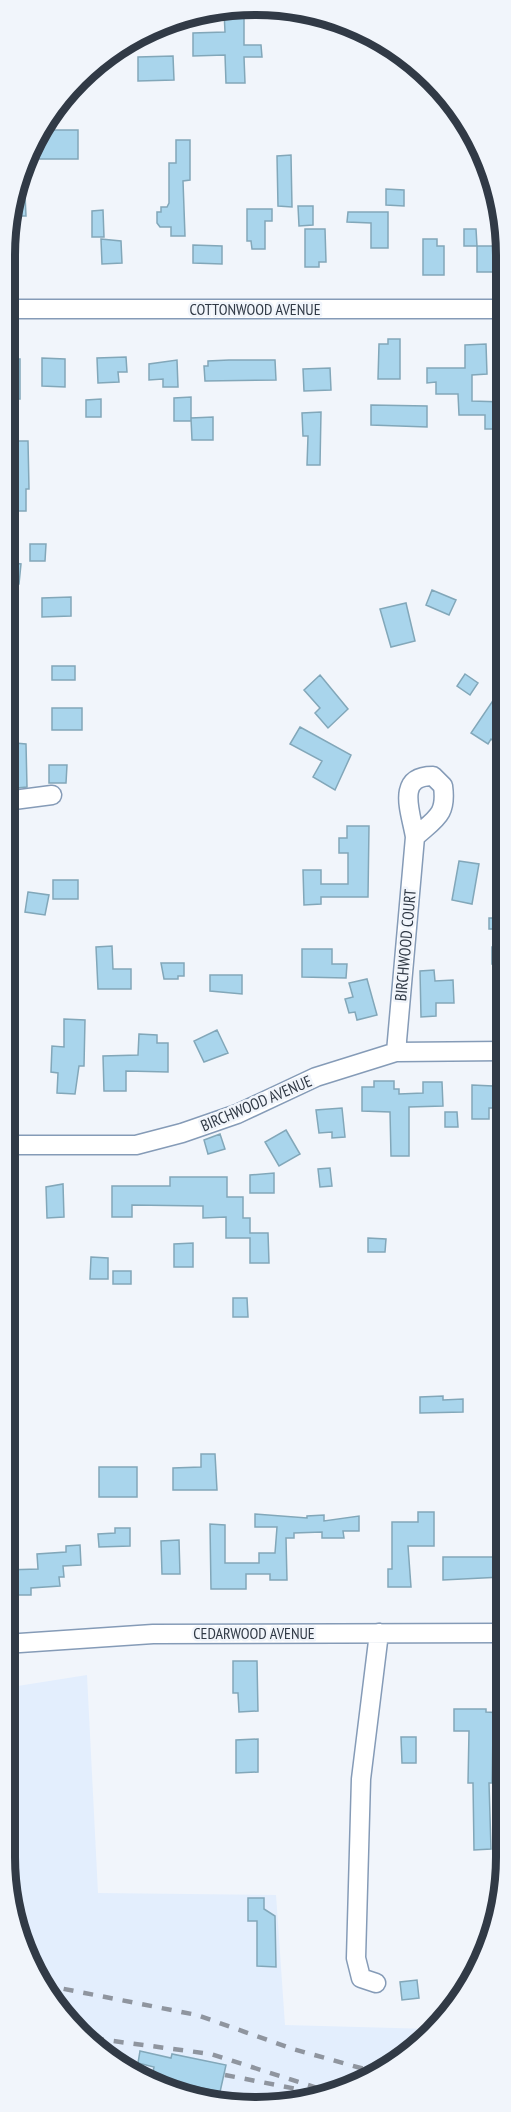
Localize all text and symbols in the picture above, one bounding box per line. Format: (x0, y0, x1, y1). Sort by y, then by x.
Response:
street label: COTTONWOOD AVENUE (189, 299, 321, 319)
street label: BIRCHWOOD COURT (390, 888, 420, 1002)
street label: BIRCHWOOD AVENUE (197, 1071, 315, 1135)
street label: CEDARWOOD AVENUE (193, 1623, 315, 1643)

